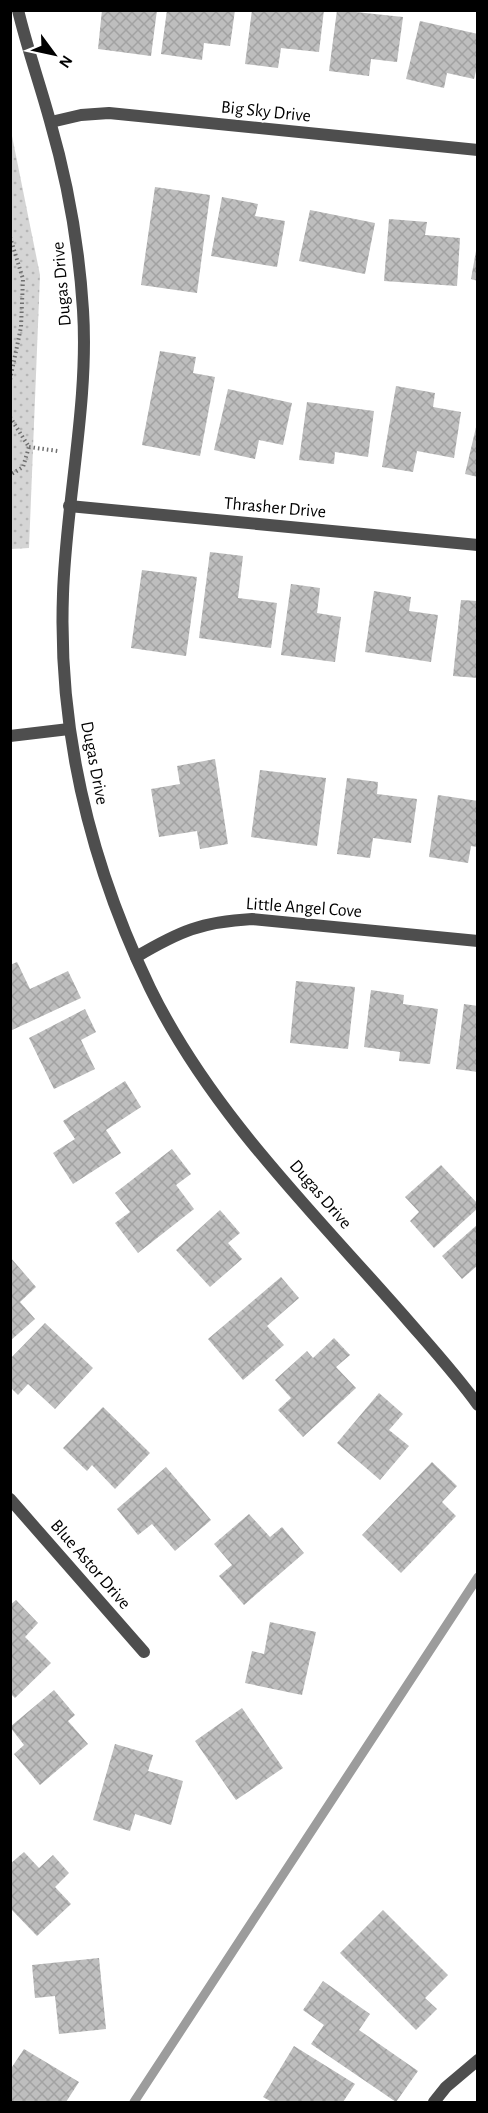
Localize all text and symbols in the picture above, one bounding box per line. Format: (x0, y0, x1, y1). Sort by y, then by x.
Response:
north arrow (24, 24, 84, 84)
text: N (56, 53, 75, 71)
street label: Big Sky Drive (220, 98, 312, 126)
street label: Dugas Drive (49, 241, 75, 327)
street label: Thrasher Drive (223, 495, 327, 521)
street label: Dugas Drive (77, 720, 111, 806)
street label: Little Angel Cove (245, 895, 363, 921)
street label: Dugas Drive (286, 1157, 355, 1233)
street label: Blue Astor Drive (47, 1516, 134, 1613)

